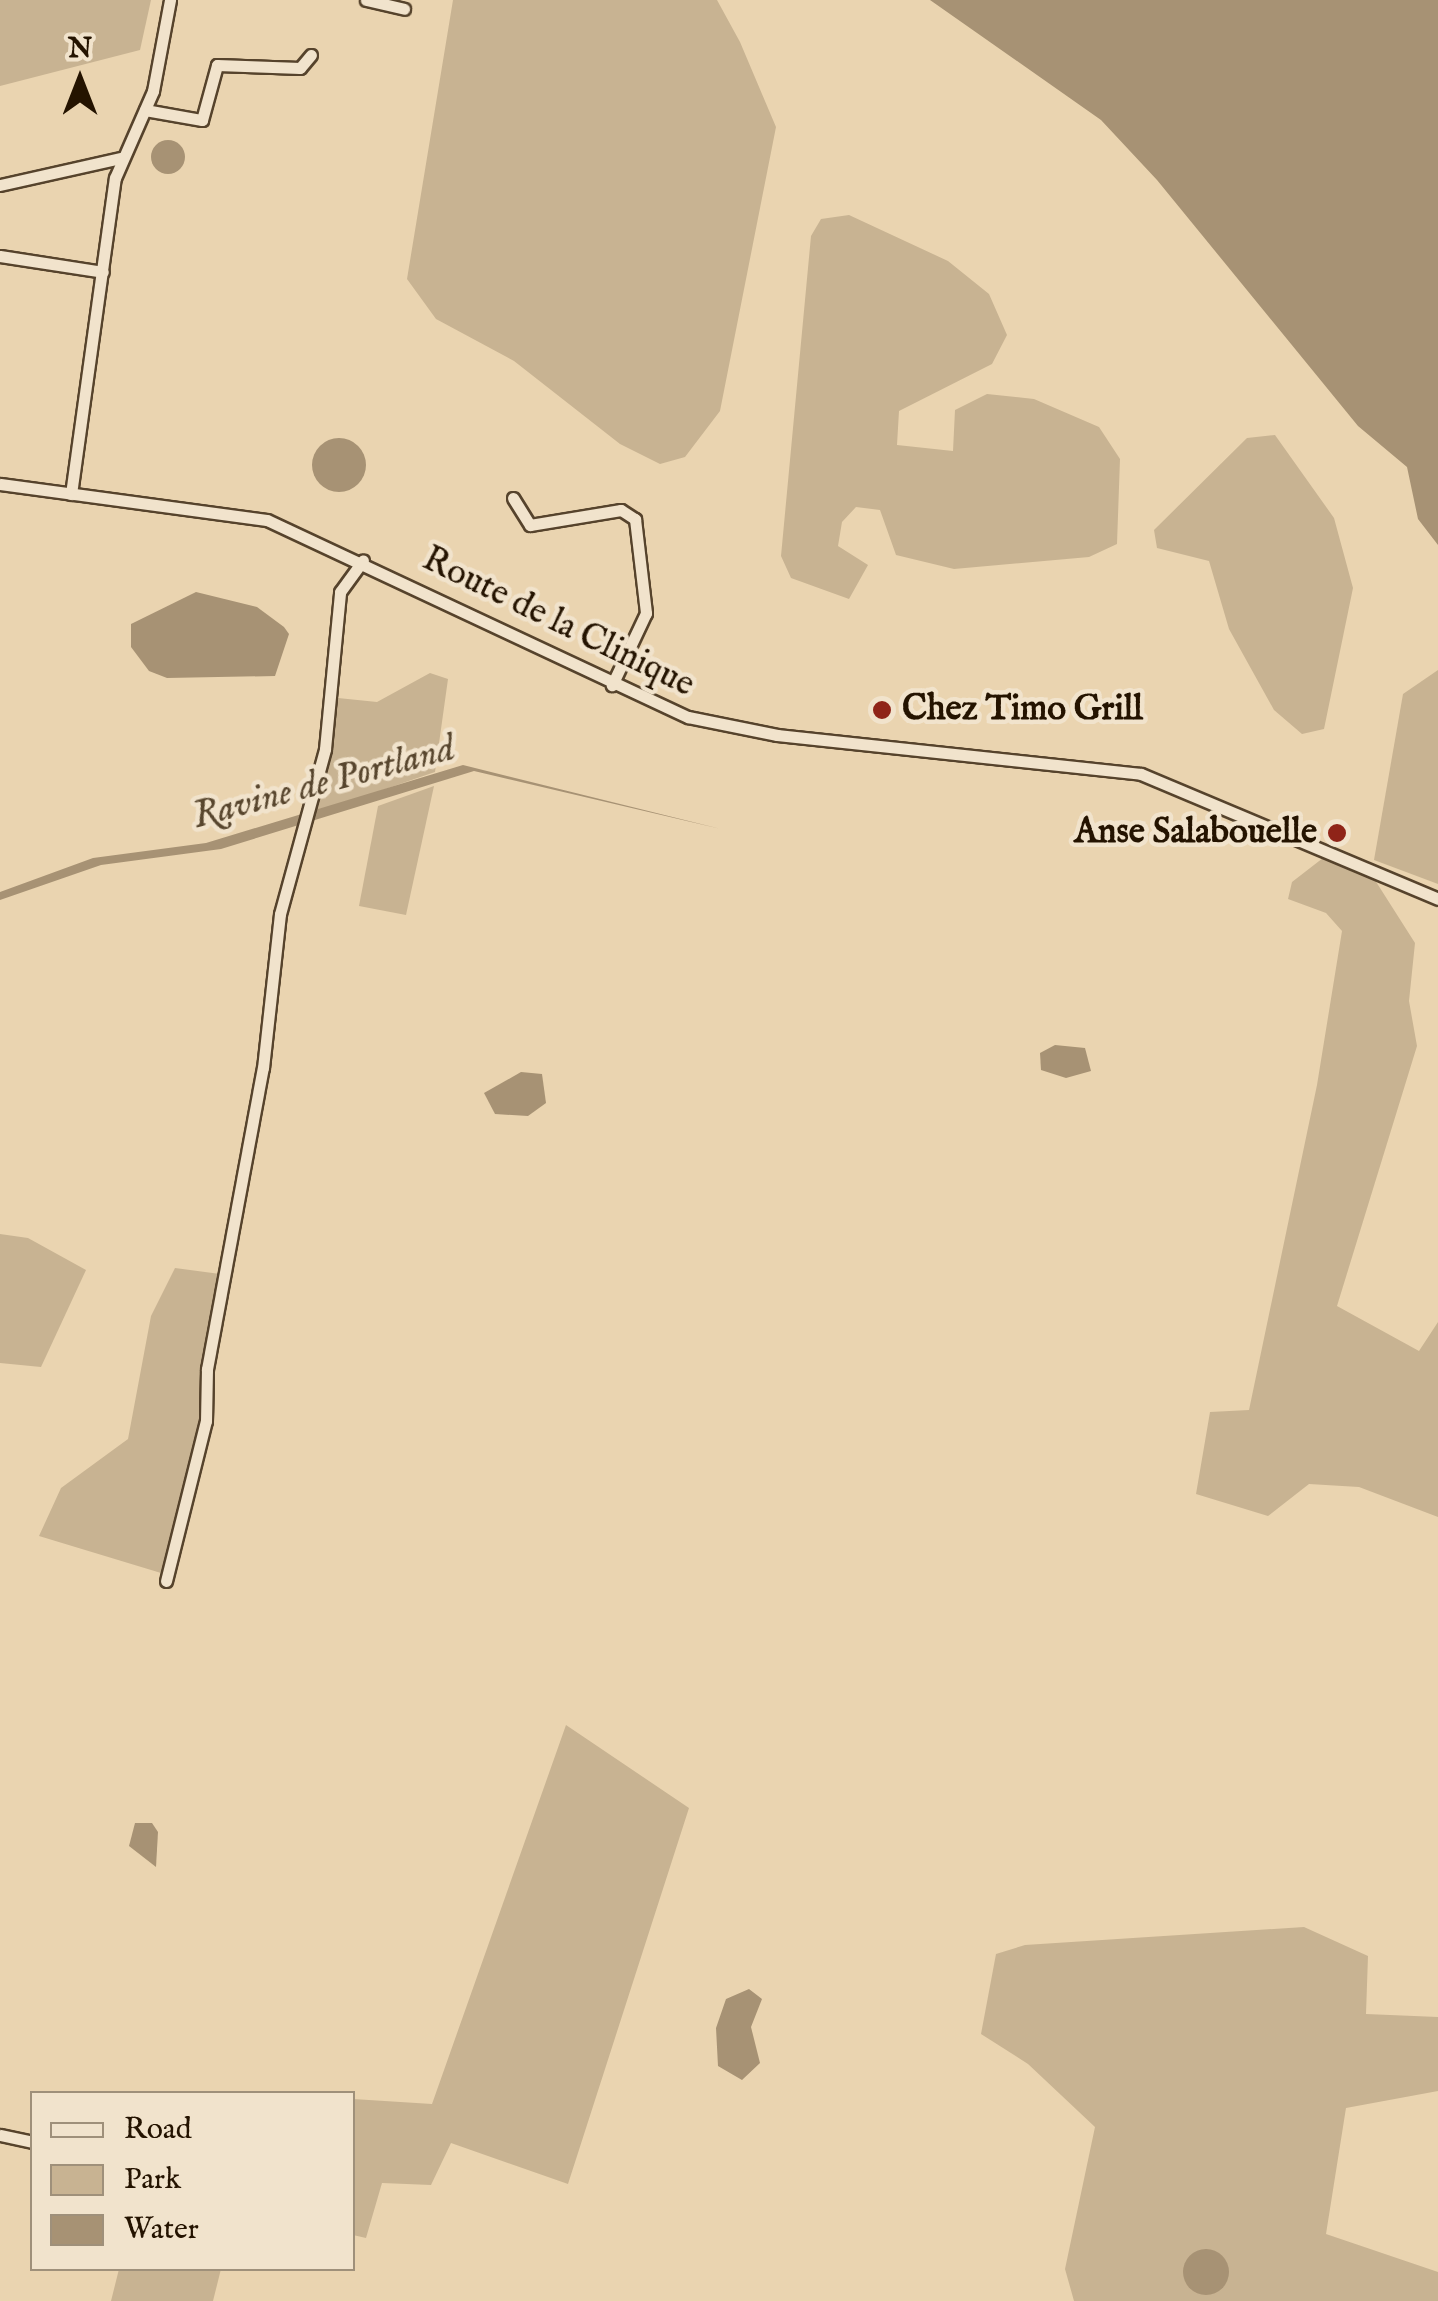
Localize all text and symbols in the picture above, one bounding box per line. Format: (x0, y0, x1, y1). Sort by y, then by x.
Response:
north arrow (30, 30, 130, 130)
text: N (68, 32, 92, 67)
street label: Route de la Clinique (415, 539, 701, 707)
place label: Chez Timo Grill (902, 689, 1143, 731)
marker: Chez Timo Grill (871, 699, 893, 721)
water label: Ravine de Portland (188, 727, 460, 841)
place label: Anse Salabouelle (1074, 812, 1317, 854)
marker: Anse Salabouelle (1326, 822, 1348, 844)
legend (30, 2091, 355, 2271)
text: Road (124, 2111, 192, 2149)
text: Park (124, 2161, 181, 2199)
text: Water (124, 2211, 199, 2249)

